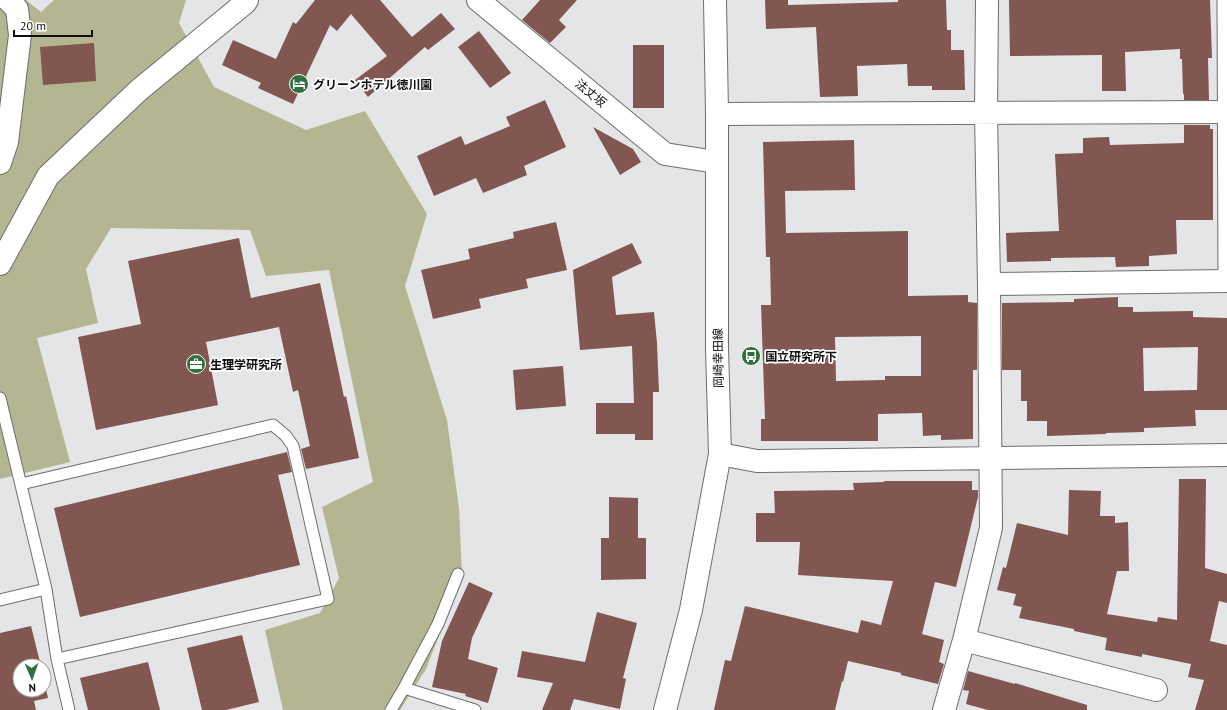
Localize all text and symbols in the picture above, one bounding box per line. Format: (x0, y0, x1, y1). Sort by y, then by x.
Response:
scale bar (14, 12, 92, 38)
text: 20 m (20, 18, 46, 33)
hotel icon: グリーンホテル徳川園 (288, 73, 310, 95)
street label: 法丈坂 (572, 76, 610, 110)
place label: グリーンホテル徳川園 (313, 77, 432, 92)
street label: 岡崎幸田線 (710, 328, 726, 388)
bus stop icon: 国立研究所下 (740, 345, 762, 367)
place label: 国立研究所下 (765, 349, 837, 364)
office icon: 生理学研究所 (185, 353, 207, 375)
place label: 生理学研究所 (210, 357, 282, 372)
north arrow (12, 658, 52, 698)
text: N (28, 681, 36, 695)

